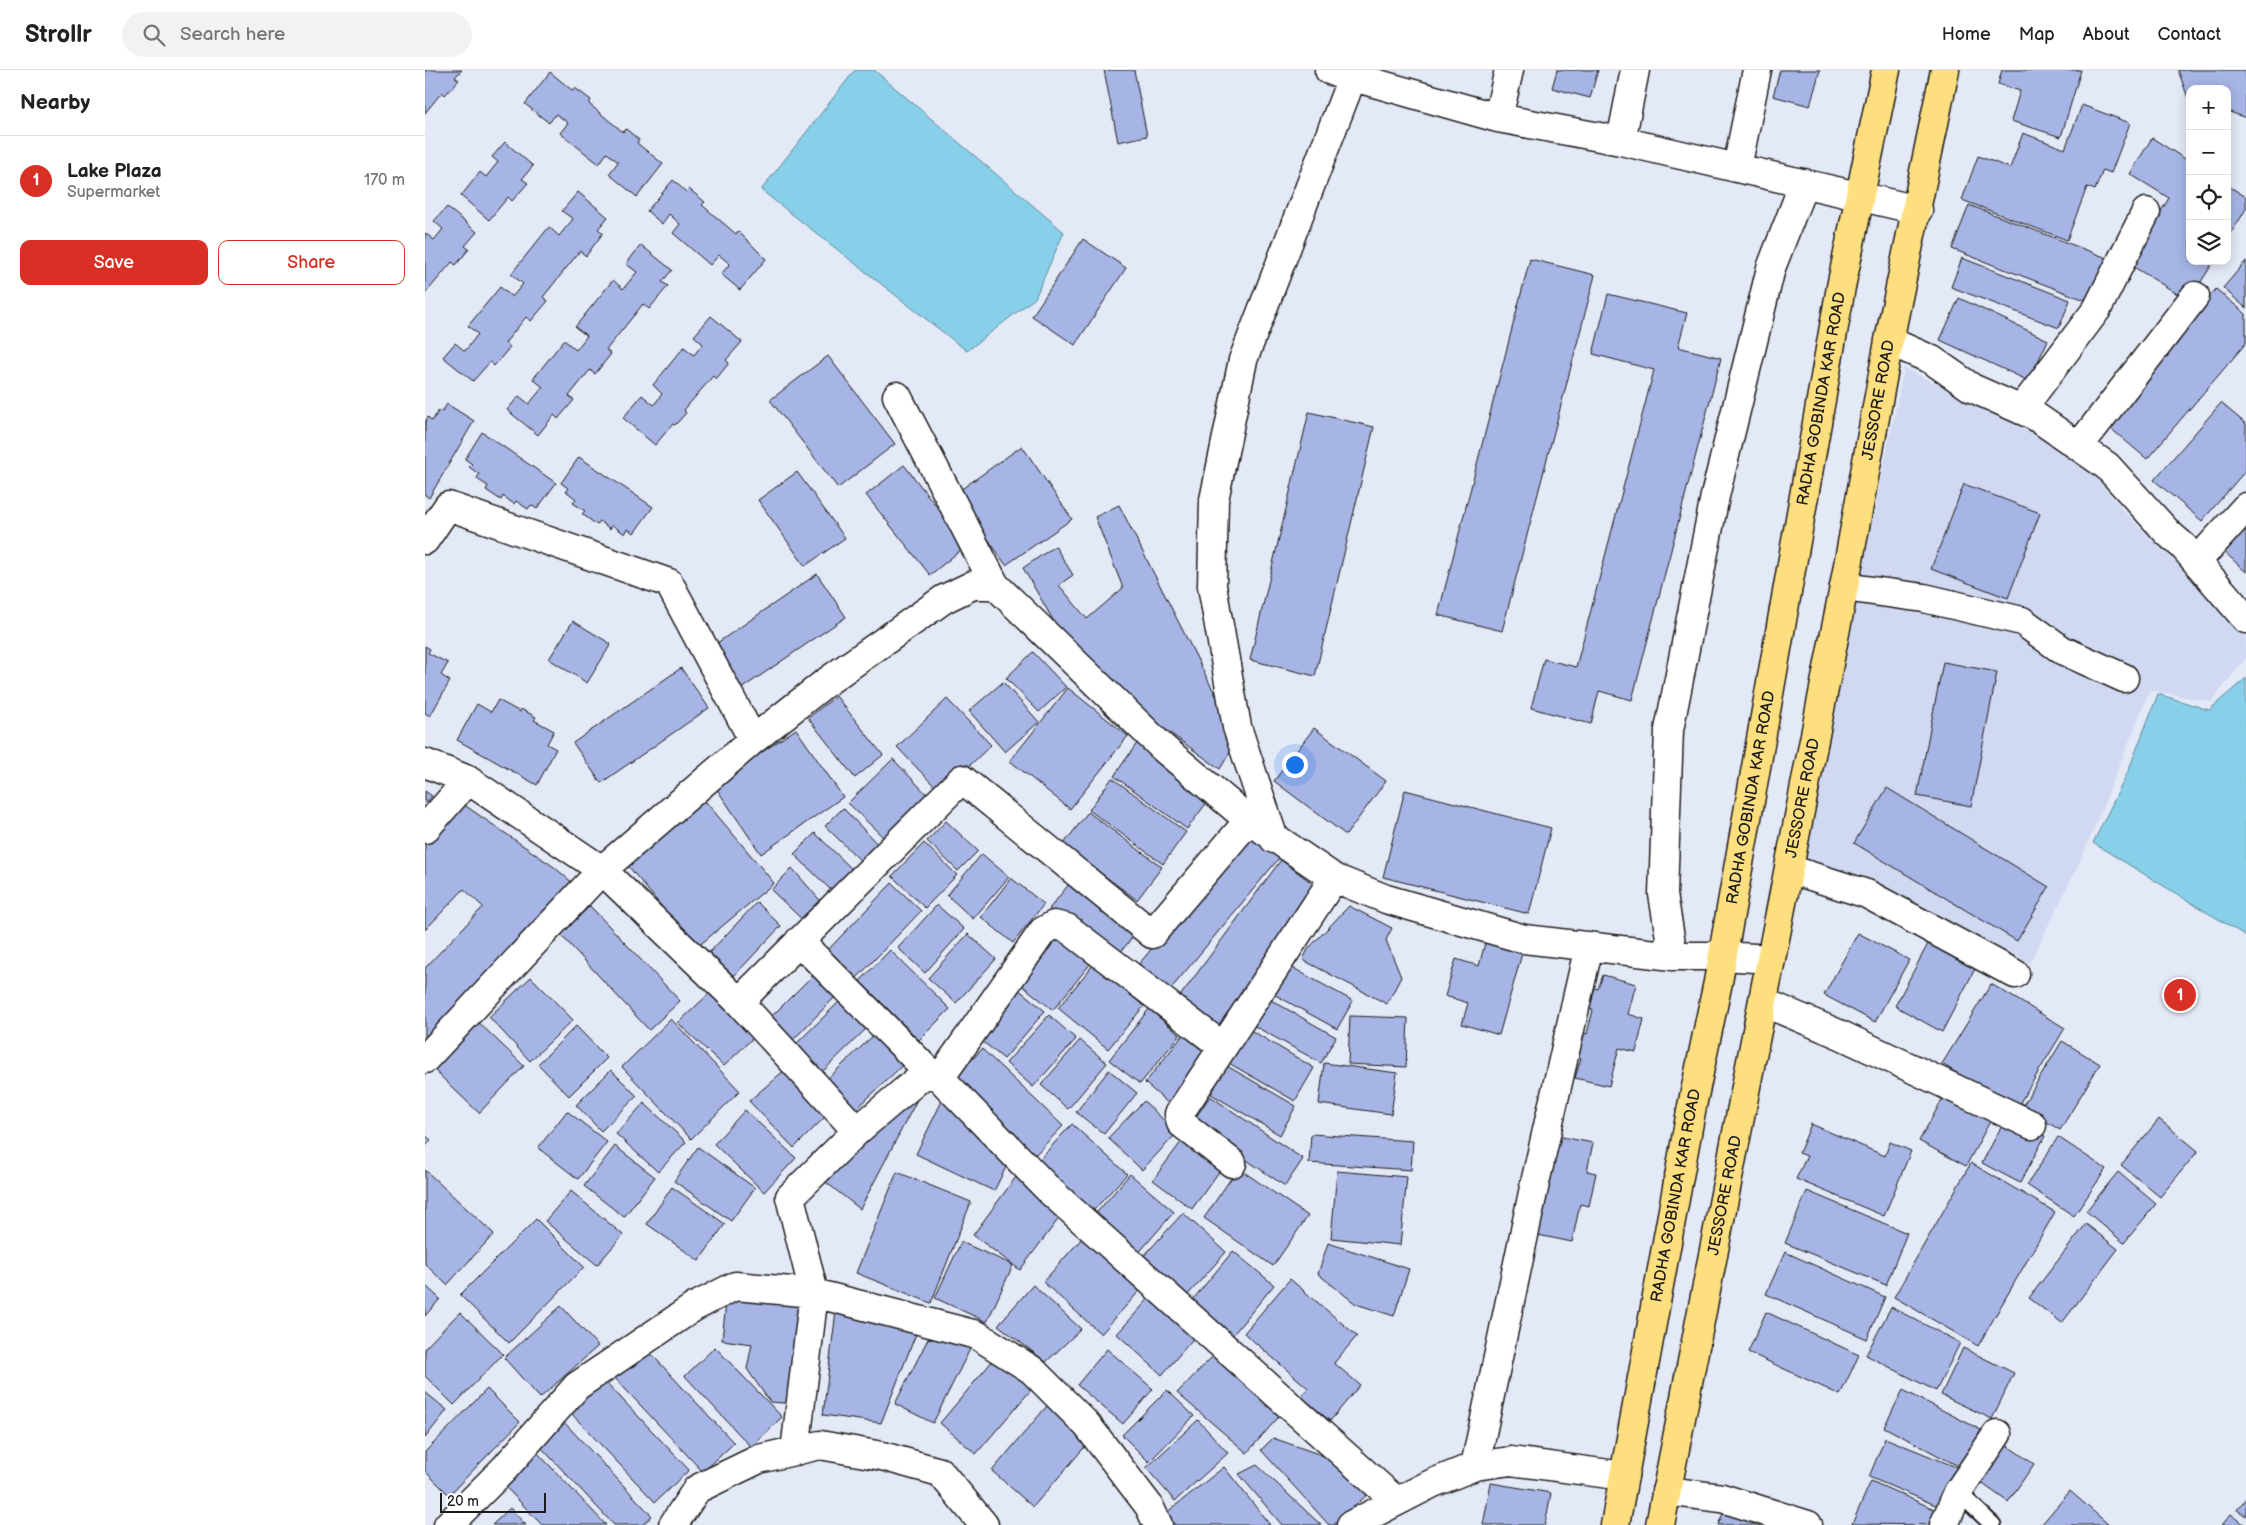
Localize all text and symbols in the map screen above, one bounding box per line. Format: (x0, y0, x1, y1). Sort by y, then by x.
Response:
search box (122, 12, 472, 57)
text: Strollr (25, 20, 92, 49)
icon: search (140, 21, 168, 49)
text: Search here (180, 23, 285, 46)
text: Home (1942, 24, 1991, 45)
text: Map (2019, 24, 2055, 45)
text: About (2083, 24, 2130, 45)
text: Contact (2158, 24, 2221, 45)
map controls (2186, 85, 2231, 265)
button: + (2186, 85, 2231, 130)
text: Nearby (20, 90, 90, 115)
button: − (2186, 130, 2231, 175)
text: Lake Plaza (67, 160, 162, 183)
text: 1 (33, 171, 39, 190)
text: 170 m (364, 171, 405, 190)
button: locate (2186, 175, 2231, 220)
text: Supermarket (67, 183, 160, 202)
button: layers (2186, 220, 2231, 265)
button: Save (20, 240, 208, 285)
button: Share (218, 240, 405, 285)
street label: RADHA GOBINDA KAR ROAD (1793, 291, 1849, 507)
street label: JESSORE ROAD (1858, 338, 1898, 461)
street label: RADHA GOBINDA KAR ROAD (1722, 689, 1779, 906)
street label: JESSORE ROAD (1782, 736, 1824, 859)
your location (1282, 752, 1308, 778)
pin: 1 (2164, 976, 2196, 1014)
street label: RADHA GOBINDA KAR ROAD (1647, 1087, 1705, 1304)
street label: JESSORE ROAD (1704, 1134, 1746, 1257)
scale bar (440, 1490, 546, 1513)
text: 20 m (447, 1493, 479, 1510)

